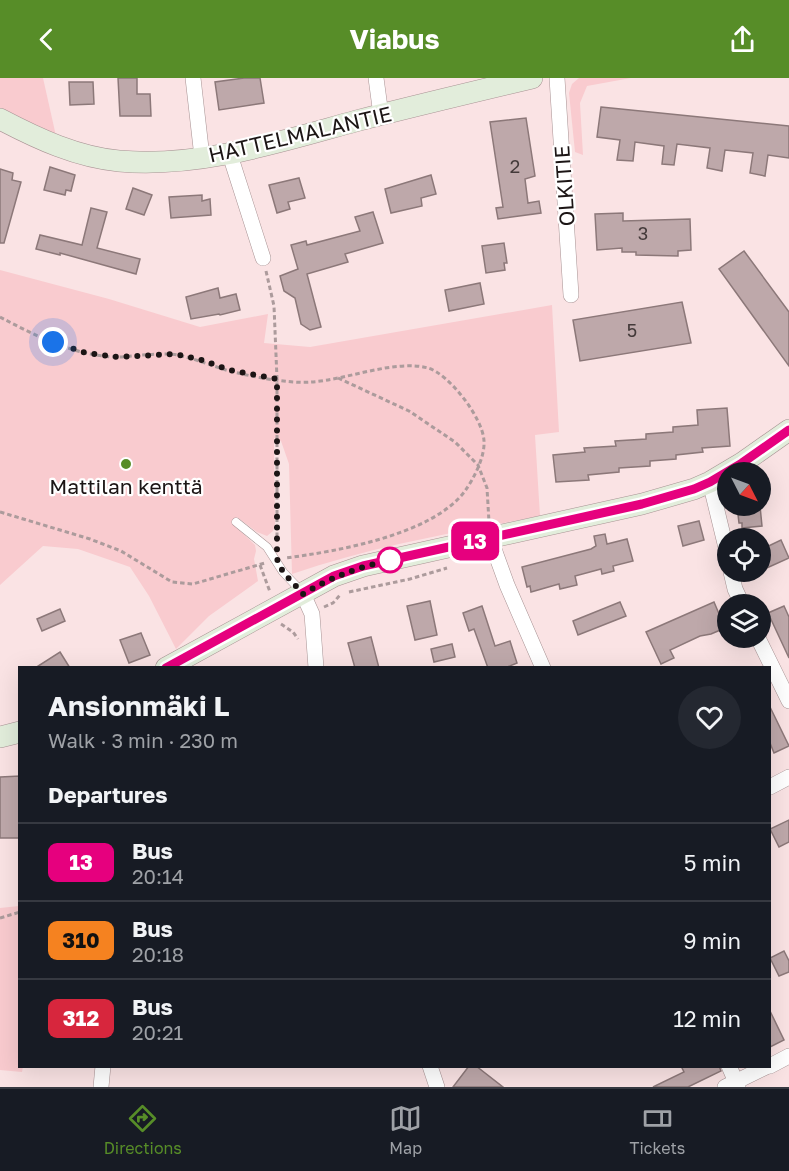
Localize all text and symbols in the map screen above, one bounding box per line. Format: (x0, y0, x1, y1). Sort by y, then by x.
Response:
icon: back (30, 23, 63, 56)
text: Viabus (349, 23, 440, 55)
icon: share (726, 23, 759, 56)
street label: HATTELMALANTIE (206, 100, 394, 168)
street label: OLKITIE (548, 145, 580, 227)
house number: 2 (510, 155, 520, 177)
house number: 3 (638, 222, 648, 244)
house number: 5 (627, 319, 637, 341)
your location (38, 327, 68, 357)
marker: Mattilan kenttä (119, 457, 133, 471)
north arrow (717, 462, 771, 516)
map controls (717, 462, 771, 648)
place label: Mattilan kenttä (49, 473, 203, 499)
line badge: 13 (448, 522, 502, 560)
text: 13 (463, 528, 487, 554)
button: locate (717, 528, 771, 582)
unlabelled marker (377, 547, 403, 573)
button: layers (717, 594, 771, 648)
button: heart (678, 686, 741, 749)
text: Ansionmäki L (48, 689, 230, 722)
text: Walk · 3 min · 230 m (48, 728, 238, 752)
text: Departures (48, 781, 167, 808)
text: Bus (132, 837, 173, 864)
text: 13 (69, 849, 93, 875)
text: 5 min (684, 849, 741, 876)
text: 20:14 (132, 864, 184, 888)
text: Bus (132, 915, 173, 942)
text: 310 (62, 927, 100, 953)
text: 9 min (683, 927, 741, 954)
text: 20:18 (132, 942, 184, 966)
text: Bus (132, 993, 173, 1020)
text: 312 (63, 1005, 99, 1031)
text: 12 min (673, 1005, 741, 1032)
text: 20:21 (132, 1020, 183, 1044)
tab: Directions (104, 1102, 182, 1158)
tab: Map (389, 1102, 422, 1158)
tab: Tickets (630, 1102, 685, 1158)

